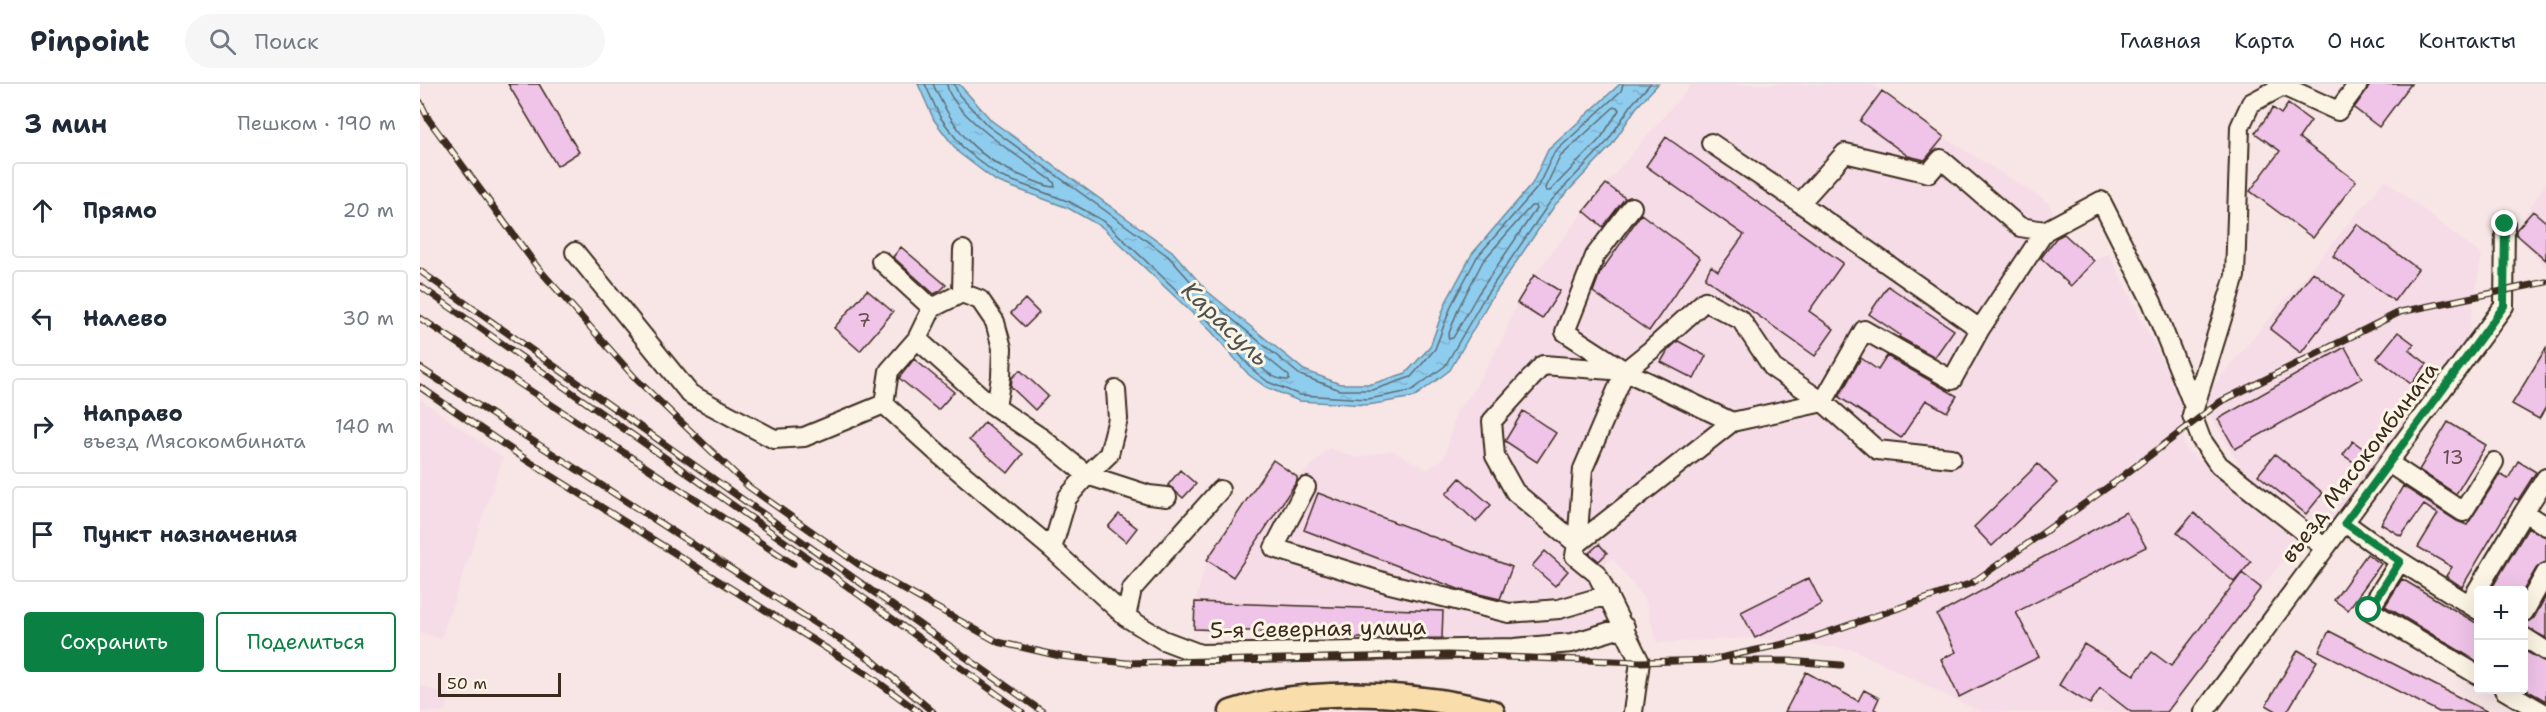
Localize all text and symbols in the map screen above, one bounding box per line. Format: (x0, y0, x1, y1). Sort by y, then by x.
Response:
search box (185, 14, 605, 68)
text: Pinpoint (30, 22, 149, 60)
icon: search (206, 25, 239, 58)
text: Поиск (254, 27, 319, 56)
text: Главная (2120, 27, 2201, 55)
text: Карта (2234, 27, 2294, 55)
text: О нас (2327, 27, 2385, 55)
text: Контакты (2418, 27, 2516, 55)
text: 3 мин (24, 106, 107, 141)
text: Пешком · 190 m (238, 110, 396, 136)
icon: ahead (26, 194, 59, 227)
text: Прямо (83, 196, 157, 225)
text: 20 m (343, 197, 394, 223)
route end (2491, 210, 2517, 236)
water label: Карасуль (1174, 274, 1276, 374)
icon: left (26, 302, 59, 335)
text: Налево (83, 304, 167, 333)
text: 30 m (342, 305, 394, 331)
house number: 7 (857, 307, 871, 333)
street label: въезд Мясокомбината (2274, 356, 2445, 569)
text: Направо (83, 399, 183, 428)
icon: right (26, 410, 59, 443)
text: 140 m (335, 413, 394, 439)
text: въезд Мясокомбината (83, 428, 306, 454)
house number: 13 (2442, 444, 2464, 470)
icon: arrive (26, 518, 59, 551)
text: Пункт назначения (83, 520, 297, 549)
map controls (2474, 586, 2528, 694)
button: + (2474, 586, 2528, 640)
route start (2355, 596, 2381, 622)
button: Сохранить (24, 612, 204, 672)
button: Поделиться (216, 612, 396, 672)
street label: 5-я Северная улица (1210, 612, 1427, 645)
button: − (2474, 640, 2528, 694)
scale bar (438, 670, 561, 698)
text: 50 m (447, 673, 487, 694)

